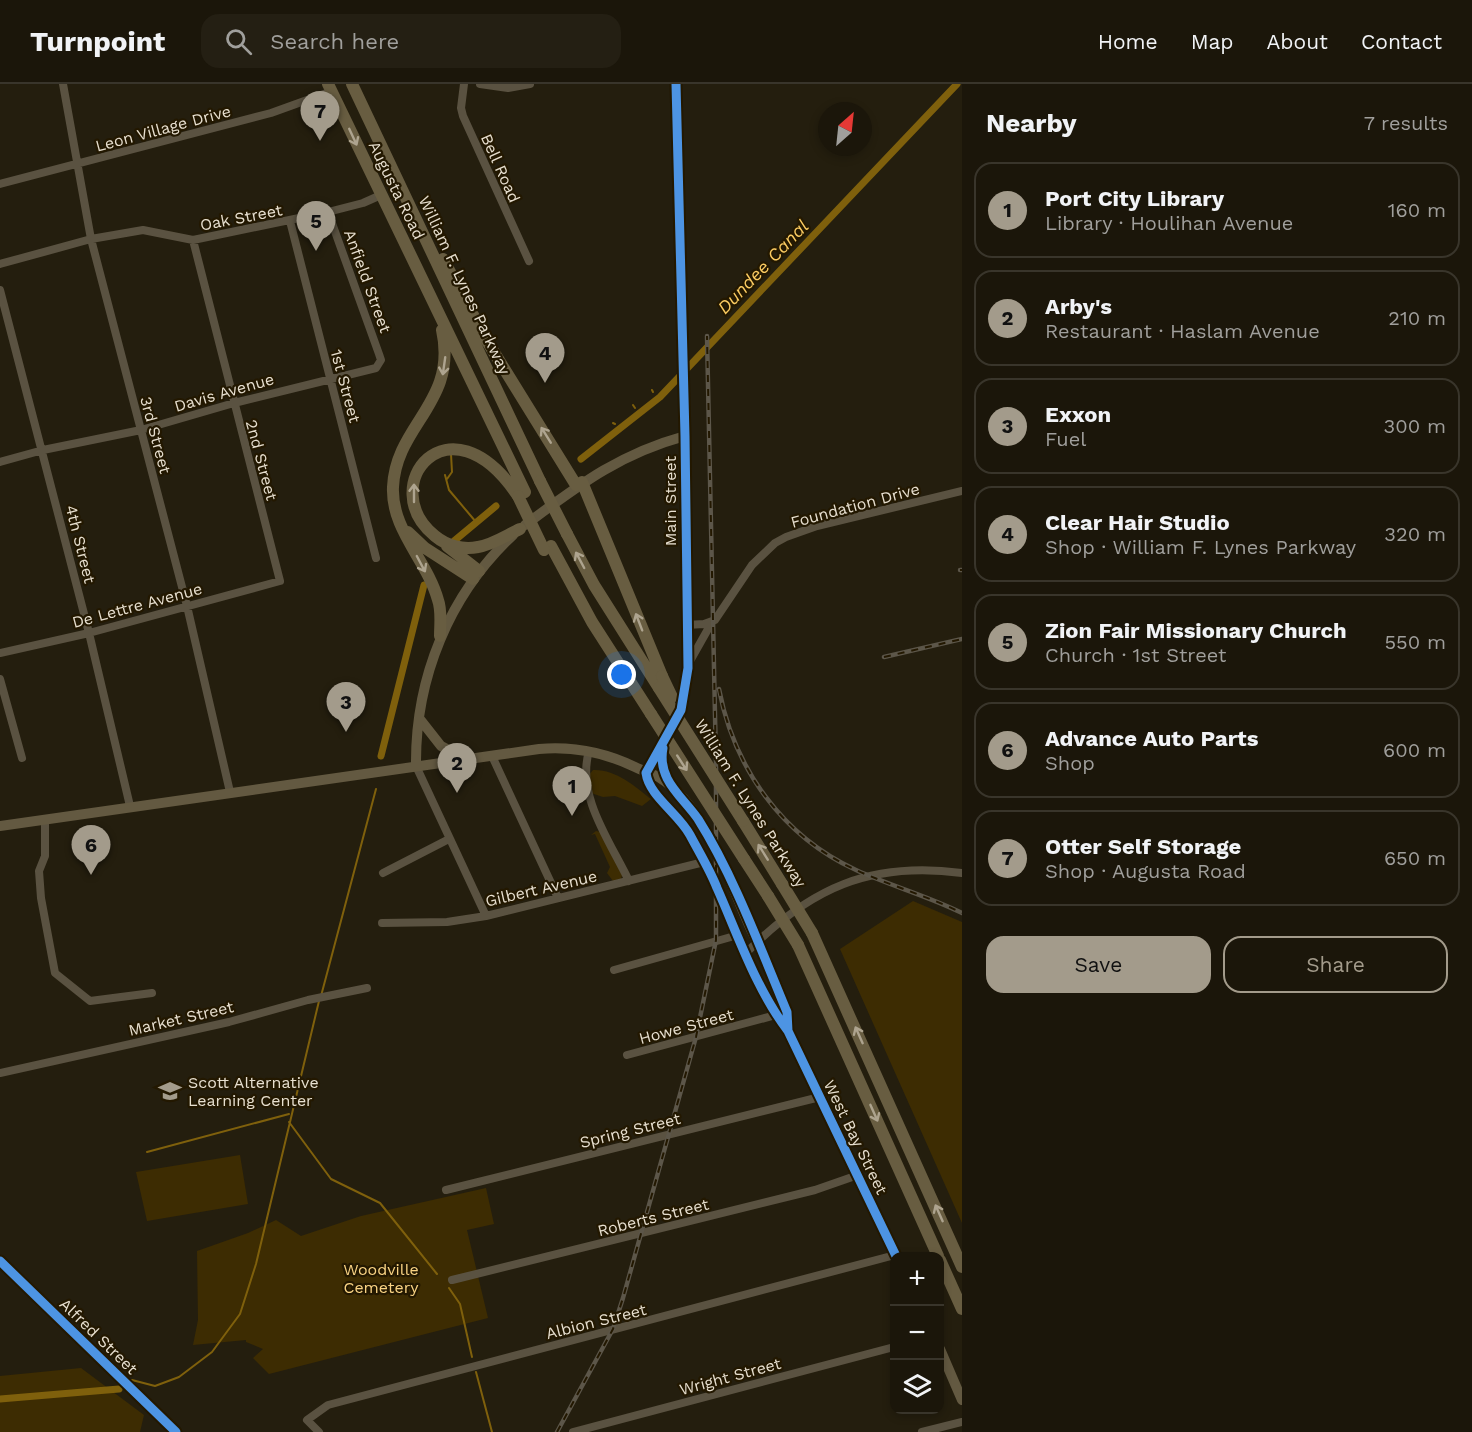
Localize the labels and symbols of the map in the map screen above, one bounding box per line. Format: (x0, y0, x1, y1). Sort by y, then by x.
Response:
pin: 7 (300, 92, 340, 141)
street label: Leon Village Drive (93, 101, 233, 156)
north arrow (818, 102, 872, 156)
one-way arrow (348, 127, 360, 145)
street label: Bell Road (477, 131, 524, 206)
street label: Augusta Road (365, 138, 429, 242)
street label: William F. Lynes Parkway (415, 193, 515, 378)
street label: Oak Street (198, 200, 284, 235)
pin: 5 (296, 202, 336, 251)
water label: Dundee Canal (713, 215, 813, 318)
street label: Anfield Street (340, 227, 395, 336)
pin: 4 (526, 334, 564, 383)
street label: 1st Street (327, 347, 364, 425)
one-way arrow (439, 356, 450, 376)
street label: Davis Avenue (172, 369, 276, 416)
street label: 3rd Street (136, 394, 175, 476)
street label: 2nd Street (242, 418, 281, 503)
one-way arrow (540, 427, 552, 444)
street label: Main Street (661, 456, 680, 546)
street label: Foundation Drive (789, 479, 922, 532)
one-way arrow (408, 483, 420, 503)
street label: 4th Street (62, 503, 99, 586)
one-way arrow (574, 552, 586, 569)
one-way arrow (416, 554, 427, 572)
street label: De Lettre Avenue (70, 579, 204, 632)
one-way arrow (633, 614, 644, 632)
your location (607, 660, 636, 689)
pin: 3 (326, 682, 366, 732)
street label: William F. Lynes Parkway (691, 716, 811, 892)
pin: 2 (438, 744, 476, 793)
one-way arrow (677, 754, 689, 771)
pin: 1 (552, 766, 592, 816)
pin: 6 (72, 826, 110, 875)
one-way arrow (756, 844, 769, 861)
street label: Gilbert Avenue (483, 866, 599, 911)
street label: Market Street (127, 997, 236, 1040)
street label: Howe Street (637, 1005, 736, 1048)
one-way arrow (852, 1026, 863, 1044)
place label: Scott Alternative Learning Center (188, 1073, 319, 1110)
street label: West Bay Street (820, 1077, 892, 1198)
school or university icon: Scott Alternative Learning Center (157, 1078, 183, 1104)
one-way arrow (868, 1104, 880, 1122)
street label: Spring Street (578, 1109, 683, 1152)
street label: Roberts Street (595, 1194, 711, 1240)
one-way arrow (932, 1204, 943, 1222)
park label: Woodville Cemetery (343, 1260, 419, 1297)
street label: Alfred Street (56, 1294, 142, 1378)
street label: Albion Street (544, 1300, 649, 1343)
street label: Wright Street (677, 1354, 783, 1399)

